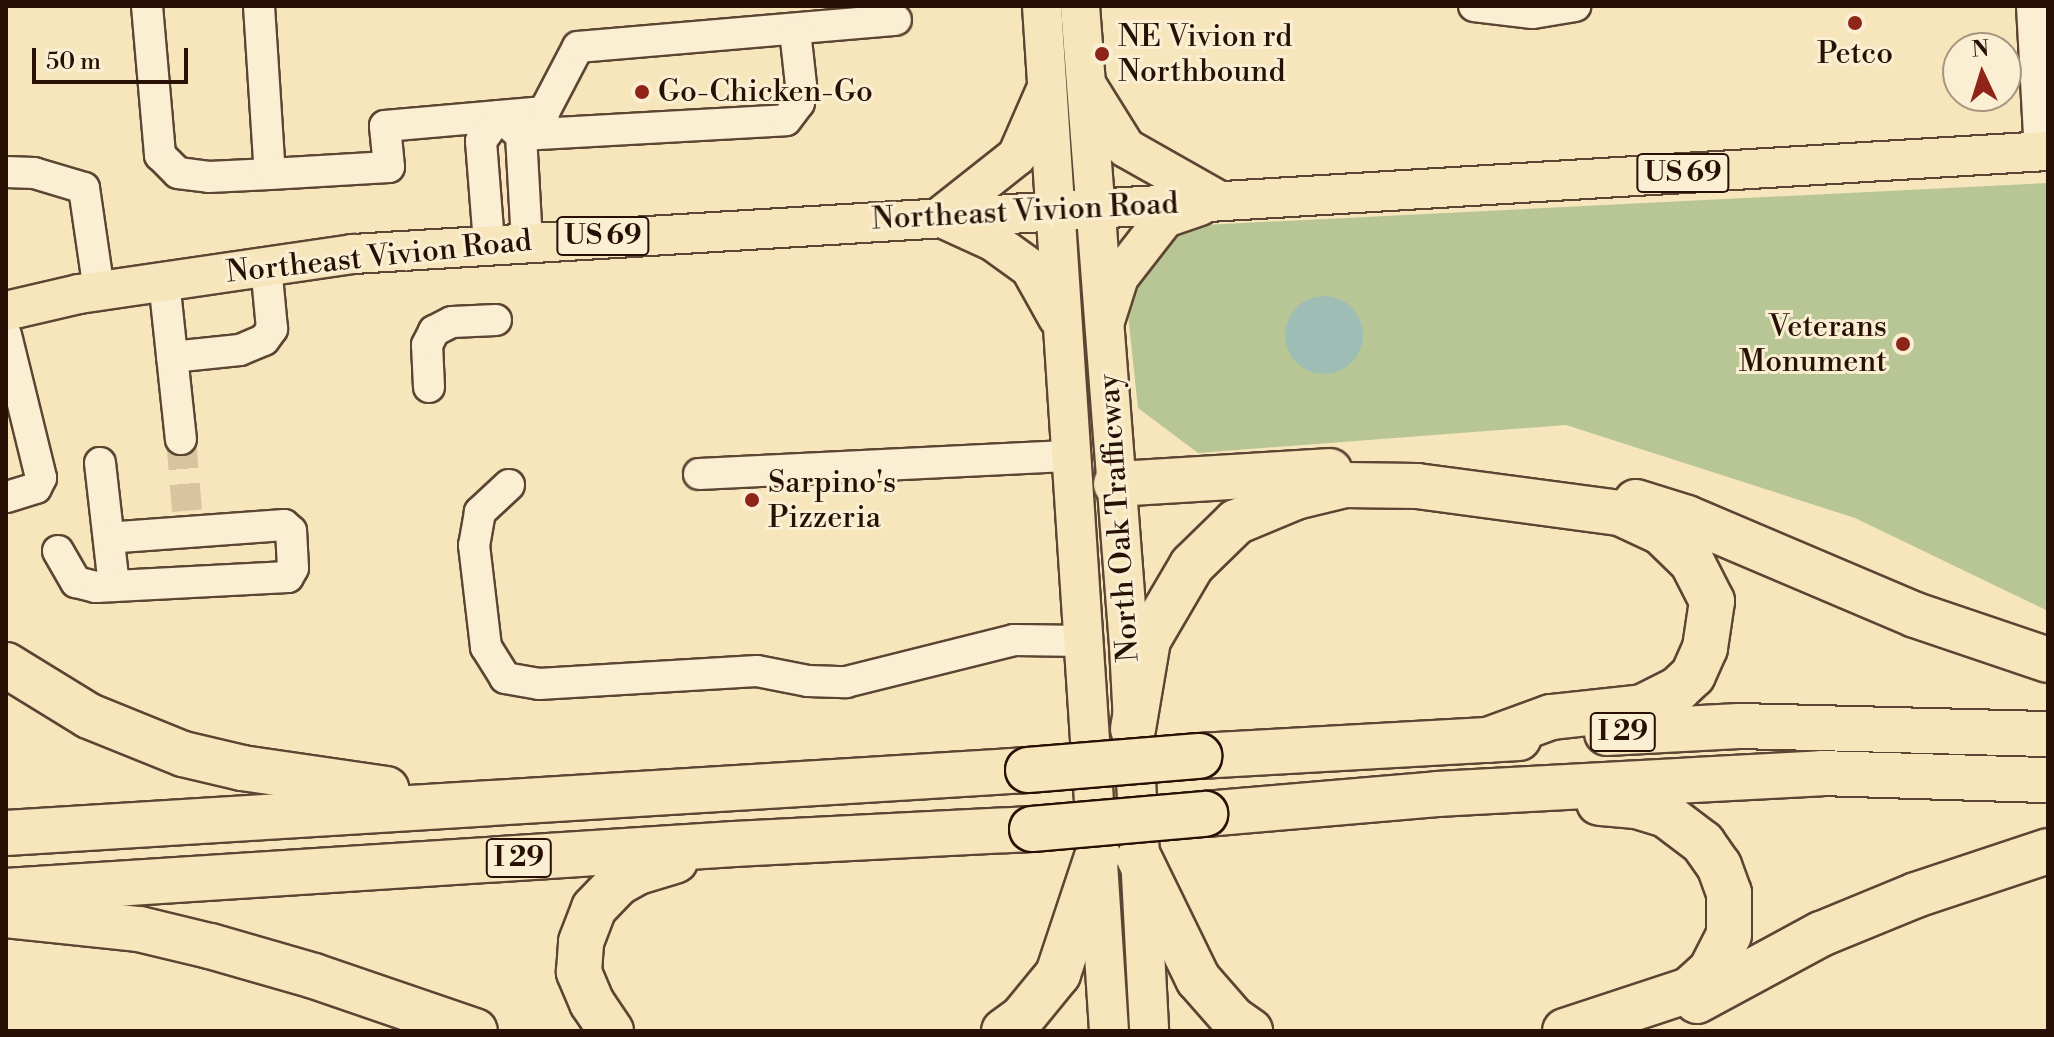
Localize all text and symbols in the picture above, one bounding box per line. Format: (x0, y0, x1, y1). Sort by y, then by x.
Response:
marker: Petco (1846, 14, 1864, 32)
place label: NE Vivion rd Northbound (1118, 19, 1292, 90)
scale bar (36, 32, 192, 82)
north arrow (1942, 32, 2022, 112)
text: N (1971, 35, 1990, 64)
place label: Petco (1817, 36, 1893, 72)
marker: NE Vivion rd Northbound (1093, 45, 1111, 63)
text: 50 m (46, 47, 101, 77)
place label: Go-Chicken-Go (658, 74, 873, 110)
marker: Go-Chicken-Go (633, 83, 651, 101)
road number: US 69 (1635, 149, 1731, 197)
street label: Northeast Vivion Road (871, 186, 1179, 238)
road number: US 69 (555, 212, 651, 260)
street label: Northeast Vivion Road (224, 223, 534, 291)
place label: Veterans Monument (1739, 309, 1887, 380)
marker: Veterans Monument (1894, 335, 1912, 353)
street label: North Oak Trafficway (1091, 373, 1147, 663)
place label: Sarpino's Pizzeria (768, 465, 896, 536)
marker: Sarpino's Pizzeria (743, 491, 761, 509)
road number: I 29 (1589, 708, 1657, 756)
road number: I 29 (485, 834, 553, 882)

